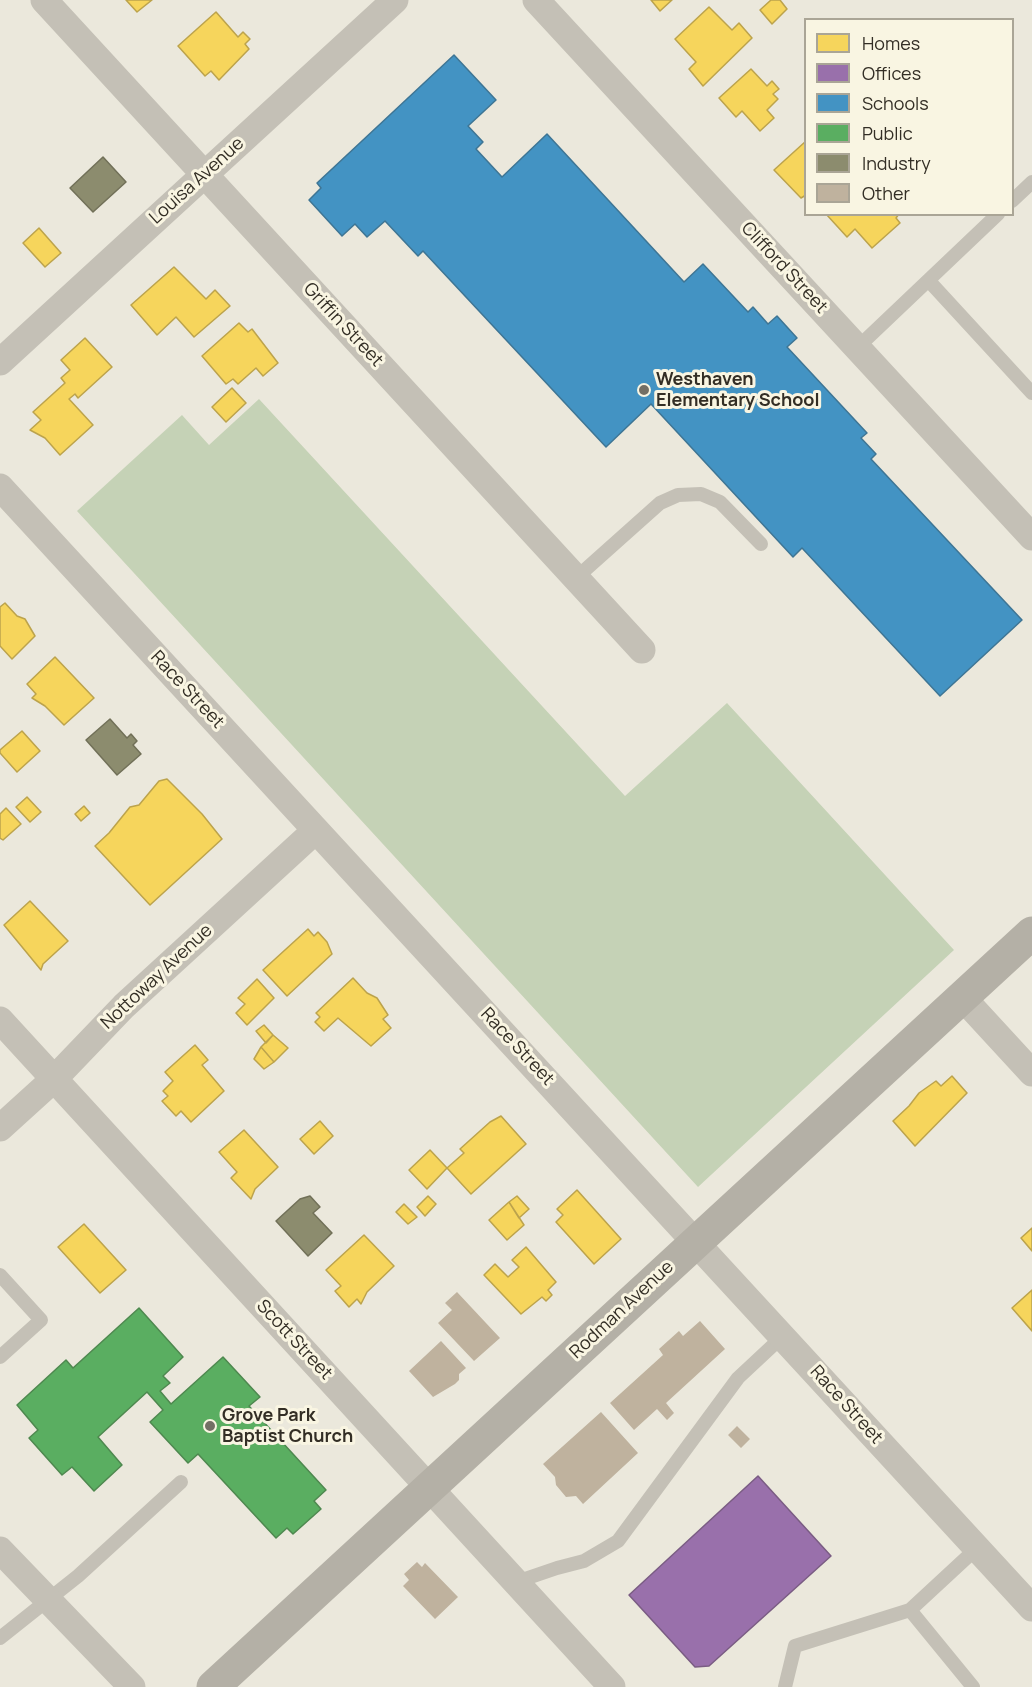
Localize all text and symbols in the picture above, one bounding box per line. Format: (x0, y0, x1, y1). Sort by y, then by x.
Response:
legend (804, 18, 1014, 216)
text: Homes (862, 31, 920, 55)
text: Offices (862, 61, 921, 85)
text: Schools (862, 91, 929, 115)
text: Public (862, 121, 913, 145)
street label: Louisa Avenue (145, 133, 249, 229)
text: Industry (862, 151, 931, 175)
text: Other (862, 181, 910, 205)
street label: Clifford Street (736, 218, 832, 318)
street label: Griffin Street (299, 279, 387, 371)
place label: Westhaven Elementary School (656, 369, 819, 412)
marker: Westhaven Elementary School (637, 383, 651, 397)
street label: Race Street (146, 647, 228, 733)
street label: Nottoway Avenue (97, 920, 217, 1034)
street label: Race Street (476, 1004, 558, 1090)
street label: Rodman Avenue (566, 1256, 678, 1364)
street label: Scott Street (252, 1296, 336, 1384)
street label: Race Street (805, 1361, 887, 1449)
place label: Grove Park Baptist Church (222, 1405, 353, 1448)
marker: Grove Park Baptist Church (203, 1419, 217, 1433)

